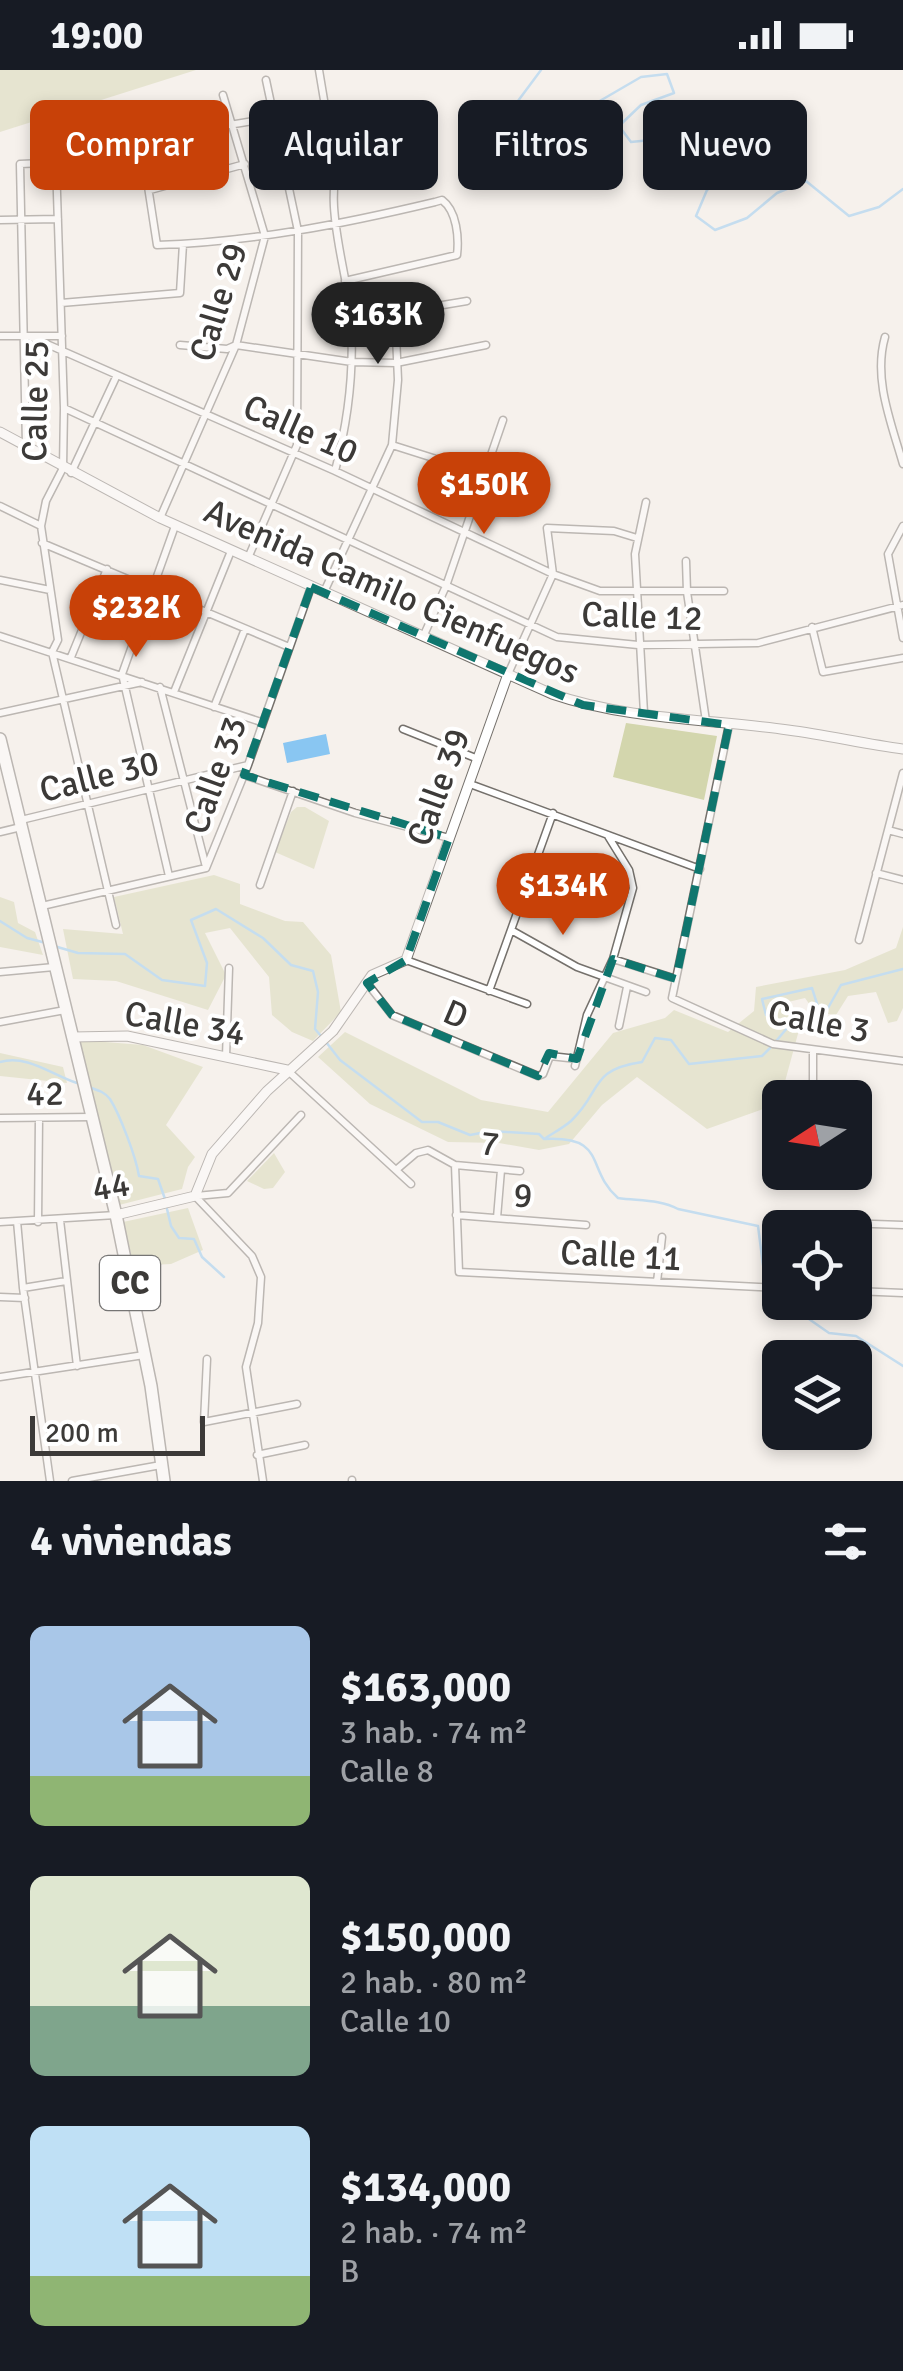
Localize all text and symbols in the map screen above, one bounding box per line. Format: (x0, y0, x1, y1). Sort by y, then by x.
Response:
text: 19:00 (50, 12, 143, 59)
chip: Comprar (30, 100, 229, 190)
chip: Alquilar (249, 100, 438, 190)
chip: Filtros (458, 100, 623, 190)
chip: Nuevo (643, 100, 807, 190)
street label: Calle 29 (180, 238, 257, 367)
pin: $163K (308, 282, 448, 367)
text: $163K (334, 295, 422, 334)
street label: Calle 25 (13, 340, 58, 462)
street label: Calle 10 (237, 385, 365, 474)
pin: $150K (414, 452, 554, 537)
text: $150K (440, 465, 528, 504)
street label: Avenida Camilo Cienfuegos (198, 489, 586, 694)
pin: $232K (66, 575, 206, 660)
text: $232K (92, 588, 180, 627)
street label: Calle 12 (581, 593, 703, 640)
street label: Calle 33 (174, 711, 256, 840)
street label: Calle 39 (397, 723, 479, 852)
street label: Calle 30 (35, 741, 163, 812)
pin: $134K (493, 853, 633, 938)
text: $134K (519, 866, 607, 905)
street label: D (437, 990, 475, 1039)
street label: Calle 3 (764, 991, 873, 1052)
street label: Calle 34 (121, 992, 248, 1055)
street label: 42 (26, 1072, 64, 1115)
north arrow (762, 1080, 872, 1190)
map controls (762, 1080, 872, 1450)
street label: 7 (478, 1121, 502, 1166)
street label: 44 (89, 1162, 133, 1211)
street label: 9 (512, 1173, 534, 1218)
button: locate (762, 1210, 872, 1320)
street label: Calle 11 (559, 1231, 683, 1280)
road number: CC (100, 1256, 160, 1310)
button: layers (762, 1340, 872, 1450)
scale bar (30, 1411, 205, 1456)
text: 200 m (45, 1416, 119, 1450)
icon: filters (818, 1514, 873, 1569)
text: 4 viviendas (30, 1516, 232, 1567)
text: $163,000 (340, 1662, 511, 1713)
icon: home (110, 1666, 230, 1786)
text: 3 hab. · 74 m² (340, 1713, 528, 1752)
text: Calle 8 (340, 1752, 434, 1791)
text: $150,000 (340, 1912, 511, 1963)
icon: home (110, 1916, 230, 2036)
text: 2 hab. · 80 m² (340, 1963, 528, 2002)
text: Calle 10 (340, 2002, 451, 2041)
text: $134,000 (340, 2162, 511, 2213)
icon: home (110, 2166, 230, 2286)
text: 2 hab. · 74 m² (340, 2213, 528, 2252)
text: B (340, 2252, 359, 2291)

